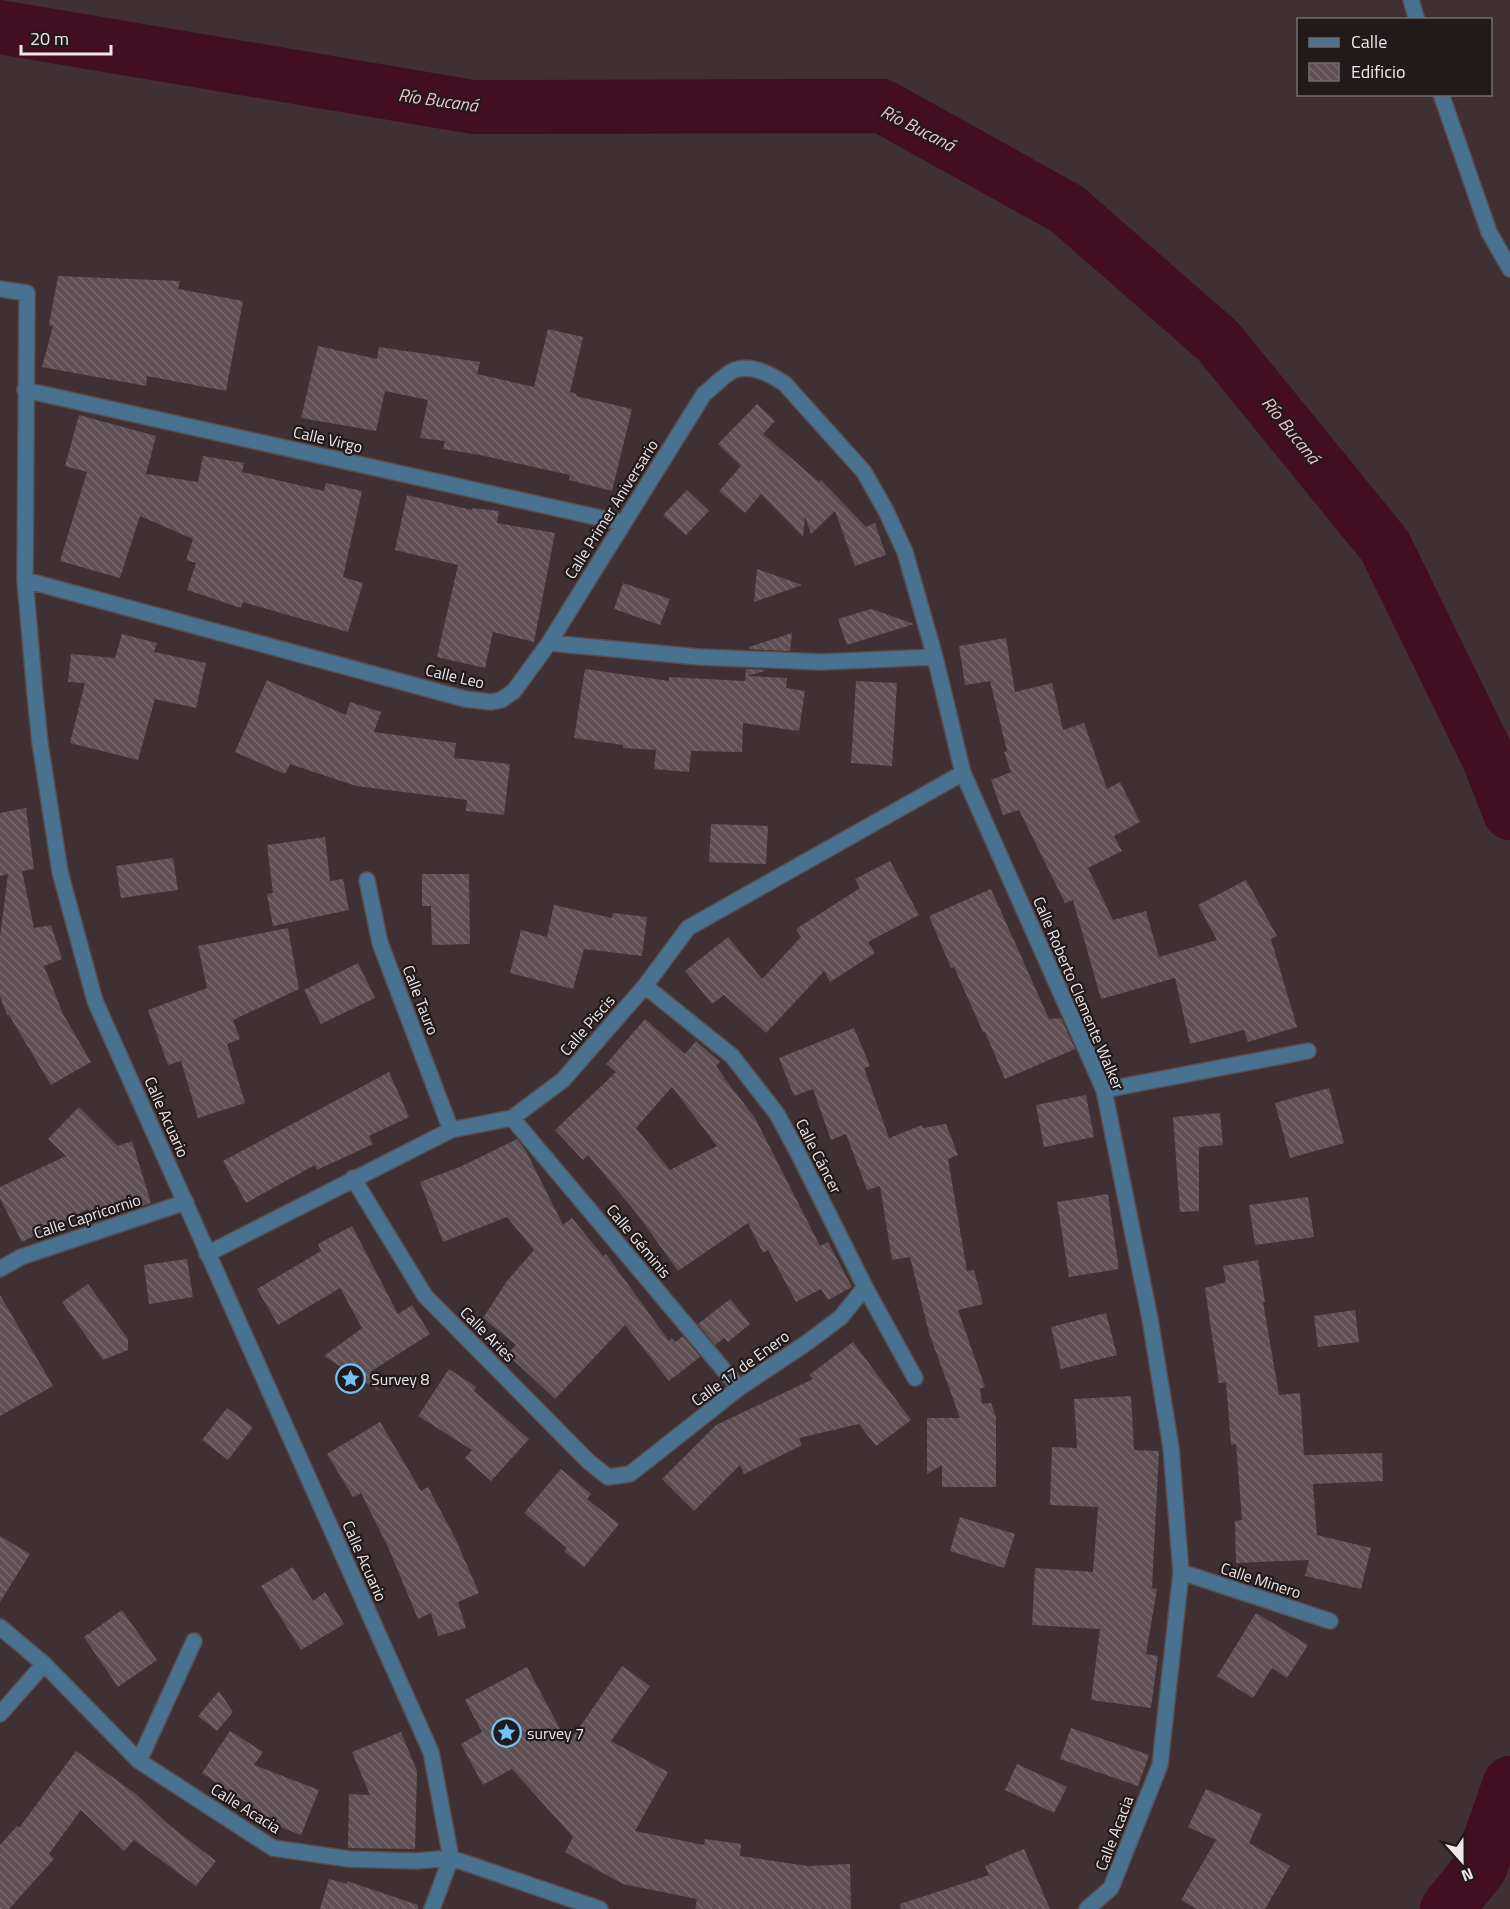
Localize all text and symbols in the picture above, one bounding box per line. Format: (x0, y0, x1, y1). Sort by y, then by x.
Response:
scale bar (21, 18, 111, 56)
legend (1297, 18, 1492, 96)
text: 20 m (30, 25, 69, 52)
text: Calle (1351, 28, 1387, 55)
text: Edificio (1351, 58, 1405, 85)
water label: Río Bucaná (396, 81, 482, 119)
water label: Río Bucaná (876, 98, 962, 159)
water label: Río Bucaná (1255, 390, 1328, 471)
street label: Calle Virgo (291, 419, 365, 459)
street label: Calle Primer Aniversario (558, 435, 664, 583)
street label: Calle Leo (423, 658, 487, 694)
street label: Calle Roberto Clemente Walker (1027, 893, 1131, 1094)
street label: Calle Tauro (397, 962, 445, 1038)
street label: Calle Piscis (554, 989, 620, 1061)
street label: Calle Acuario (139, 1073, 195, 1161)
street label: Calle Cáncer (790, 1114, 848, 1198)
street label: Calle Capricornio (30, 1187, 144, 1245)
street label: Calle Géminis (601, 1199, 677, 1283)
street label: Calle Aries (455, 1301, 521, 1367)
street label: Calle 17 de Enero (686, 1324, 794, 1412)
place icon: Survey 8 (334, 1363, 366, 1395)
place label: Survey 8 (371, 1367, 429, 1391)
street label: Calle Acuario (337, 1517, 393, 1605)
street label: Calle Minero (1218, 1556, 1304, 1604)
place icon: survey 7 (490, 1717, 522, 1749)
place label: survey 7 (527, 1721, 584, 1745)
street label: Calle Acacia (206, 1777, 286, 1839)
street label: Calle Acacia (1089, 1792, 1139, 1874)
north arrow (1432, 1831, 1492, 1891)
text: N (1458, 1862, 1477, 1888)

